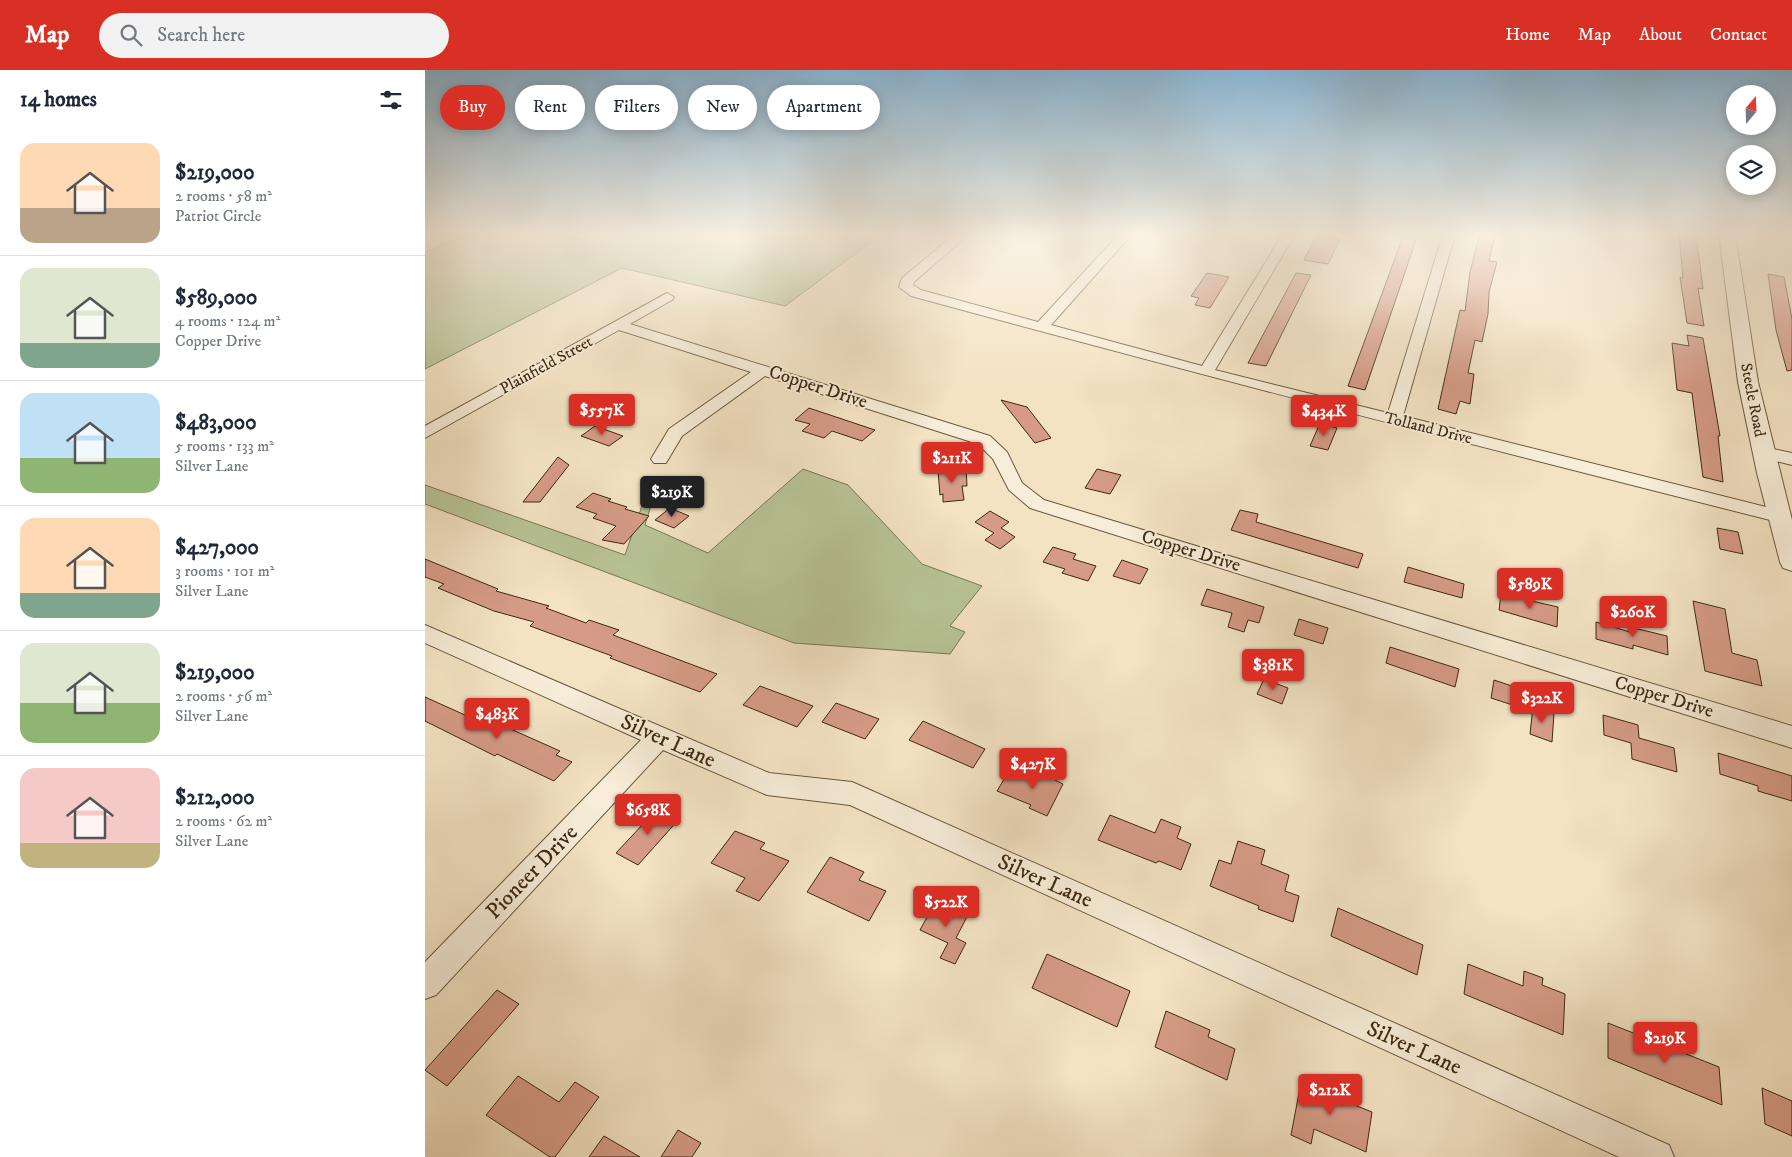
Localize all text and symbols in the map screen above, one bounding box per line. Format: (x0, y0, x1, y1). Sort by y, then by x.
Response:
search box (99, 13, 449, 58)
text: Map (25, 20, 69, 50)
icon: search (117, 21, 145, 49)
text: Search here (157, 24, 245, 47)
text: Home (1505, 24, 1550, 46)
text: Map (1578, 24, 1611, 46)
text: About (1639, 24, 1682, 46)
text: Contact (1710, 24, 1767, 46)
chip: Buy (440, 85, 505, 130)
chip: Rent (515, 85, 585, 130)
chip: Filters (595, 85, 678, 130)
chip: New (688, 85, 757, 130)
chip: Apartment (767, 85, 880, 130)
north arrow (1726, 85, 1776, 135)
map controls (1726, 85, 1776, 195)
icon: filters (377, 86, 405, 114)
text: 14 homes (20, 87, 97, 113)
button: layers (1726, 145, 1776, 195)
text: $219,000 (175, 160, 254, 186)
icon: home (60, 163, 120, 223)
text: 2 rooms · 58 m² (175, 186, 272, 206)
text: Patriot Circle (175, 206, 261, 226)
text: $589,000 (175, 285, 257, 311)
icon: home (60, 288, 120, 348)
text: 4 rooms · 124 m² (175, 311, 280, 331)
text: Copper Drive (175, 331, 261, 351)
street label: Plainfield Street (496, 331, 596, 399)
street label: Copper Drive (766, 360, 870, 414)
street label: Steele Road (1736, 361, 1770, 439)
pin: $557K (567, 394, 637, 436)
pin: $434K (1289, 394, 1359, 437)
text: $557K (580, 400, 624, 420)
text: $434K (1302, 401, 1346, 421)
street label: Tolland Drive (1382, 407, 1474, 449)
text: $483,000 (175, 410, 256, 436)
icon: home (60, 413, 120, 473)
text: 5 rooms · 133 m² (175, 436, 274, 456)
pin: $211K (917, 442, 987, 484)
text: $211K (932, 448, 972, 468)
text: Silver Lane (175, 456, 248, 476)
pin: $219K (637, 476, 707, 518)
text: $219K (651, 482, 693, 502)
street label: Copper Drive (1139, 525, 1243, 577)
text: $427,000 (175, 535, 259, 561)
icon: home (60, 538, 120, 598)
text: 3 rooms · 101 m² (175, 561, 274, 581)
pin: $589K (1495, 568, 1565, 610)
text: $589K (1508, 574, 1552, 594)
text: Silver Lane (175, 581, 248, 601)
pin: $260K (1598, 596, 1668, 638)
text: $260K (1611, 602, 1655, 622)
pin: $381K (1238, 648, 1308, 691)
text: $381K (1253, 655, 1293, 675)
text: $219,000 (175, 660, 254, 686)
icon: home (60, 663, 120, 723)
street label: Copper Drive (1612, 671, 1716, 723)
pin: $322K (1507, 682, 1577, 724)
text: 2 rooms · 56 m² (175, 686, 272, 706)
text: $322K (1521, 688, 1563, 708)
pin: $483K (462, 698, 532, 740)
text: $483K (475, 704, 519, 724)
text: Silver Lane (175, 706, 248, 726)
street label: Silver Lane (616, 708, 720, 774)
pin: $427K (998, 748, 1068, 790)
text: $427K (1010, 754, 1056, 774)
text: $212,000 (175, 785, 255, 811)
icon: home (60, 788, 120, 848)
pin: $658K (613, 794, 683, 836)
text: $658K (626, 800, 670, 820)
text: 2 rooms · 62 m² (175, 811, 272, 831)
street label: Pioneer Drive (480, 819, 584, 925)
text: Silver Lane (175, 831, 248, 851)
street label: Silver Lane (993, 848, 1097, 914)
pin: $522K (911, 886, 981, 928)
text: $522K (924, 892, 968, 912)
street label: Silver Lane (1362, 1015, 1466, 1081)
pin: $219K (1630, 1022, 1700, 1064)
text: $219K (1644, 1028, 1686, 1048)
pin: $212K (1295, 1074, 1365, 1116)
text: $212K (1309, 1080, 1351, 1100)

